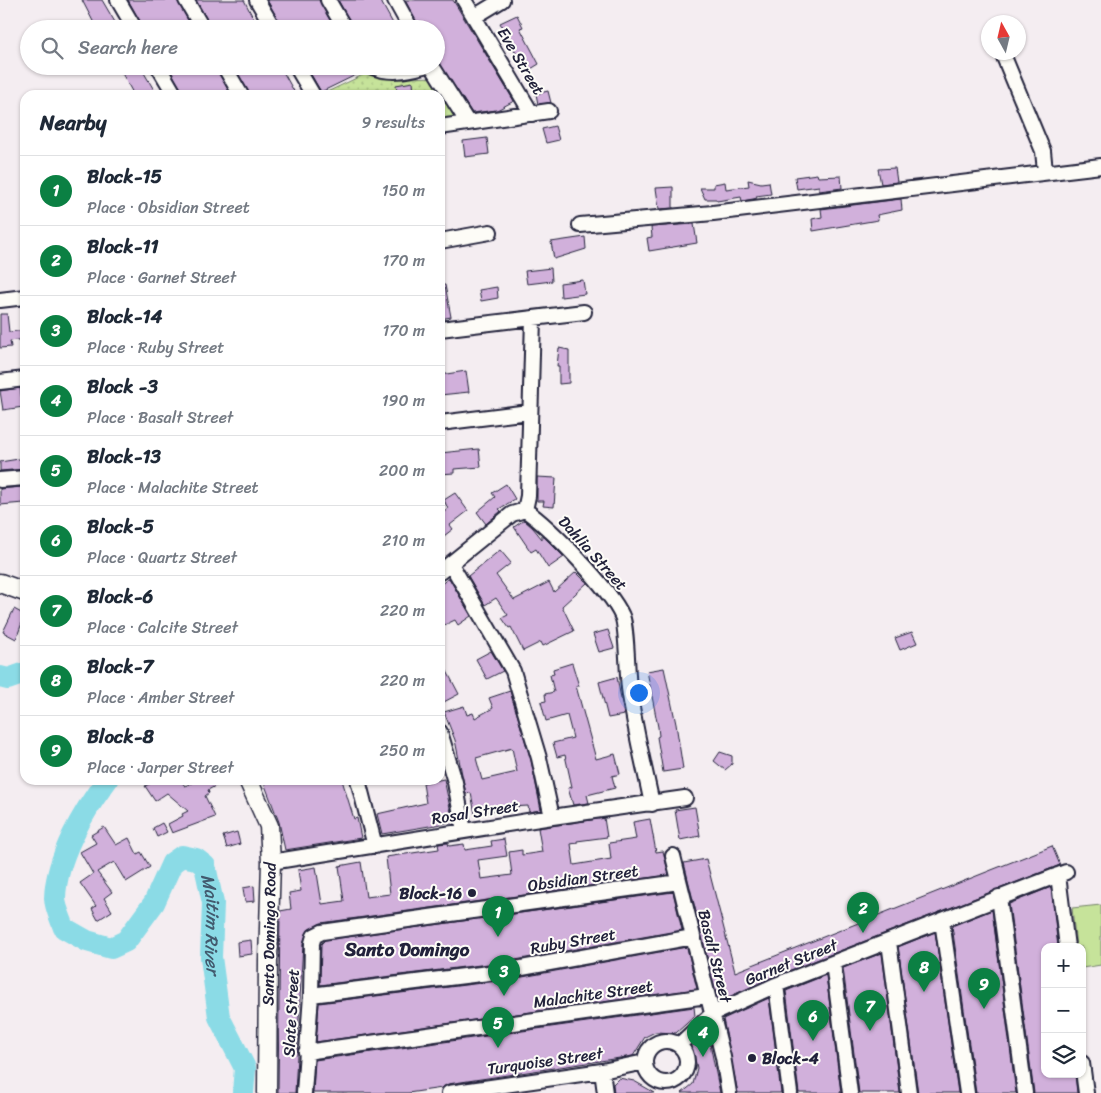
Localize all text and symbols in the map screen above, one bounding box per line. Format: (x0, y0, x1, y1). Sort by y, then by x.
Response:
north arrow (981, 15, 1026, 60)
search box (20, 20, 445, 75)
street label: Eve Street (489, 21, 553, 101)
text: Search here (78, 31, 178, 64)
icon: search (38, 34, 66, 62)
text: Nearby (40, 104, 106, 142)
text: 9 results (361, 108, 425, 137)
text: Block-15 (87, 160, 162, 193)
text: 1 (53, 176, 59, 205)
text: 150 m (382, 176, 425, 205)
text: Place · Obsidian Street (87, 193, 250, 222)
text: Block-11 (87, 230, 159, 263)
text: 2 (51, 246, 61, 275)
text: 170 m (382, 246, 425, 275)
text: Place · Garnet Street (87, 263, 236, 292)
text: Block-14 (87, 300, 162, 333)
text: 3 (52, 316, 60, 345)
text: 170 m (382, 316, 425, 345)
text: Place · Ruby Street (87, 333, 224, 362)
text: Block -3 (87, 370, 158, 403)
text: 4 (51, 386, 61, 415)
text: 190 m (382, 386, 425, 415)
text: Place · Basalt Street (87, 403, 233, 432)
text: Block-13 (87, 440, 161, 473)
text: 5 (51, 456, 61, 485)
text: 200 m (379, 456, 425, 485)
text: Place · Malachite Street (87, 473, 259, 502)
street label: Dahlia Street (551, 508, 635, 598)
text: Block-5 (87, 510, 154, 543)
text: 6 (51, 526, 61, 555)
text: 210 m (382, 526, 425, 555)
text: Place · Quartz Street (87, 543, 237, 572)
text: Block-6 (87, 580, 153, 613)
text: 7 (51, 596, 61, 625)
text: 220 m (380, 596, 425, 625)
text: Place · Calcite Street (87, 613, 238, 642)
text: Block-7 (87, 650, 153, 683)
text: 8 (51, 666, 61, 695)
text: 220 m (380, 666, 425, 695)
your location (626, 680, 652, 706)
text: Place · Amber Street (87, 683, 234, 712)
text: Block-8 (87, 720, 154, 753)
text: 9 (51, 736, 61, 765)
text: 250 m (379, 736, 425, 765)
text: Place · Jarper Street (87, 753, 234, 782)
street label: Rosal Street (429, 791, 521, 833)
street label: Obsidian Street (526, 856, 640, 900)
street label: Santo Domingo Road (253, 861, 285, 1006)
water label: Maitim River (191, 871, 230, 980)
place label: Block-16 (399, 879, 462, 908)
marker: Block-16 (466, 887, 478, 899)
pin: 2 (847, 892, 879, 933)
pin: 1 (482, 896, 514, 937)
street label: Basalt Street (689, 906, 741, 1006)
street label: Ruby Street (528, 919, 618, 963)
street label: Garnet Street (740, 930, 842, 994)
district label: Santo Domingo (344, 933, 470, 966)
map controls (1041, 943, 1086, 1078)
button: + (1041, 943, 1086, 988)
pin: 8 (908, 951, 940, 992)
pin: 3 (488, 955, 520, 996)
street label: Slate Street (274, 968, 308, 1058)
pin: 9 (968, 968, 1000, 1009)
street label: Malachite Street (531, 971, 655, 1017)
button: − (1041, 988, 1086, 1033)
pin: 7 (854, 990, 886, 1031)
pin: 6 (797, 1000, 829, 1041)
pin: 5 (482, 1007, 514, 1048)
pin: 4 (687, 1016, 719, 1057)
button: layers (1041, 1033, 1086, 1078)
street label: Turquoise Street (485, 1038, 605, 1083)
place label: Block-4 (762, 1044, 819, 1073)
marker: Block-4 (746, 1052, 758, 1064)

